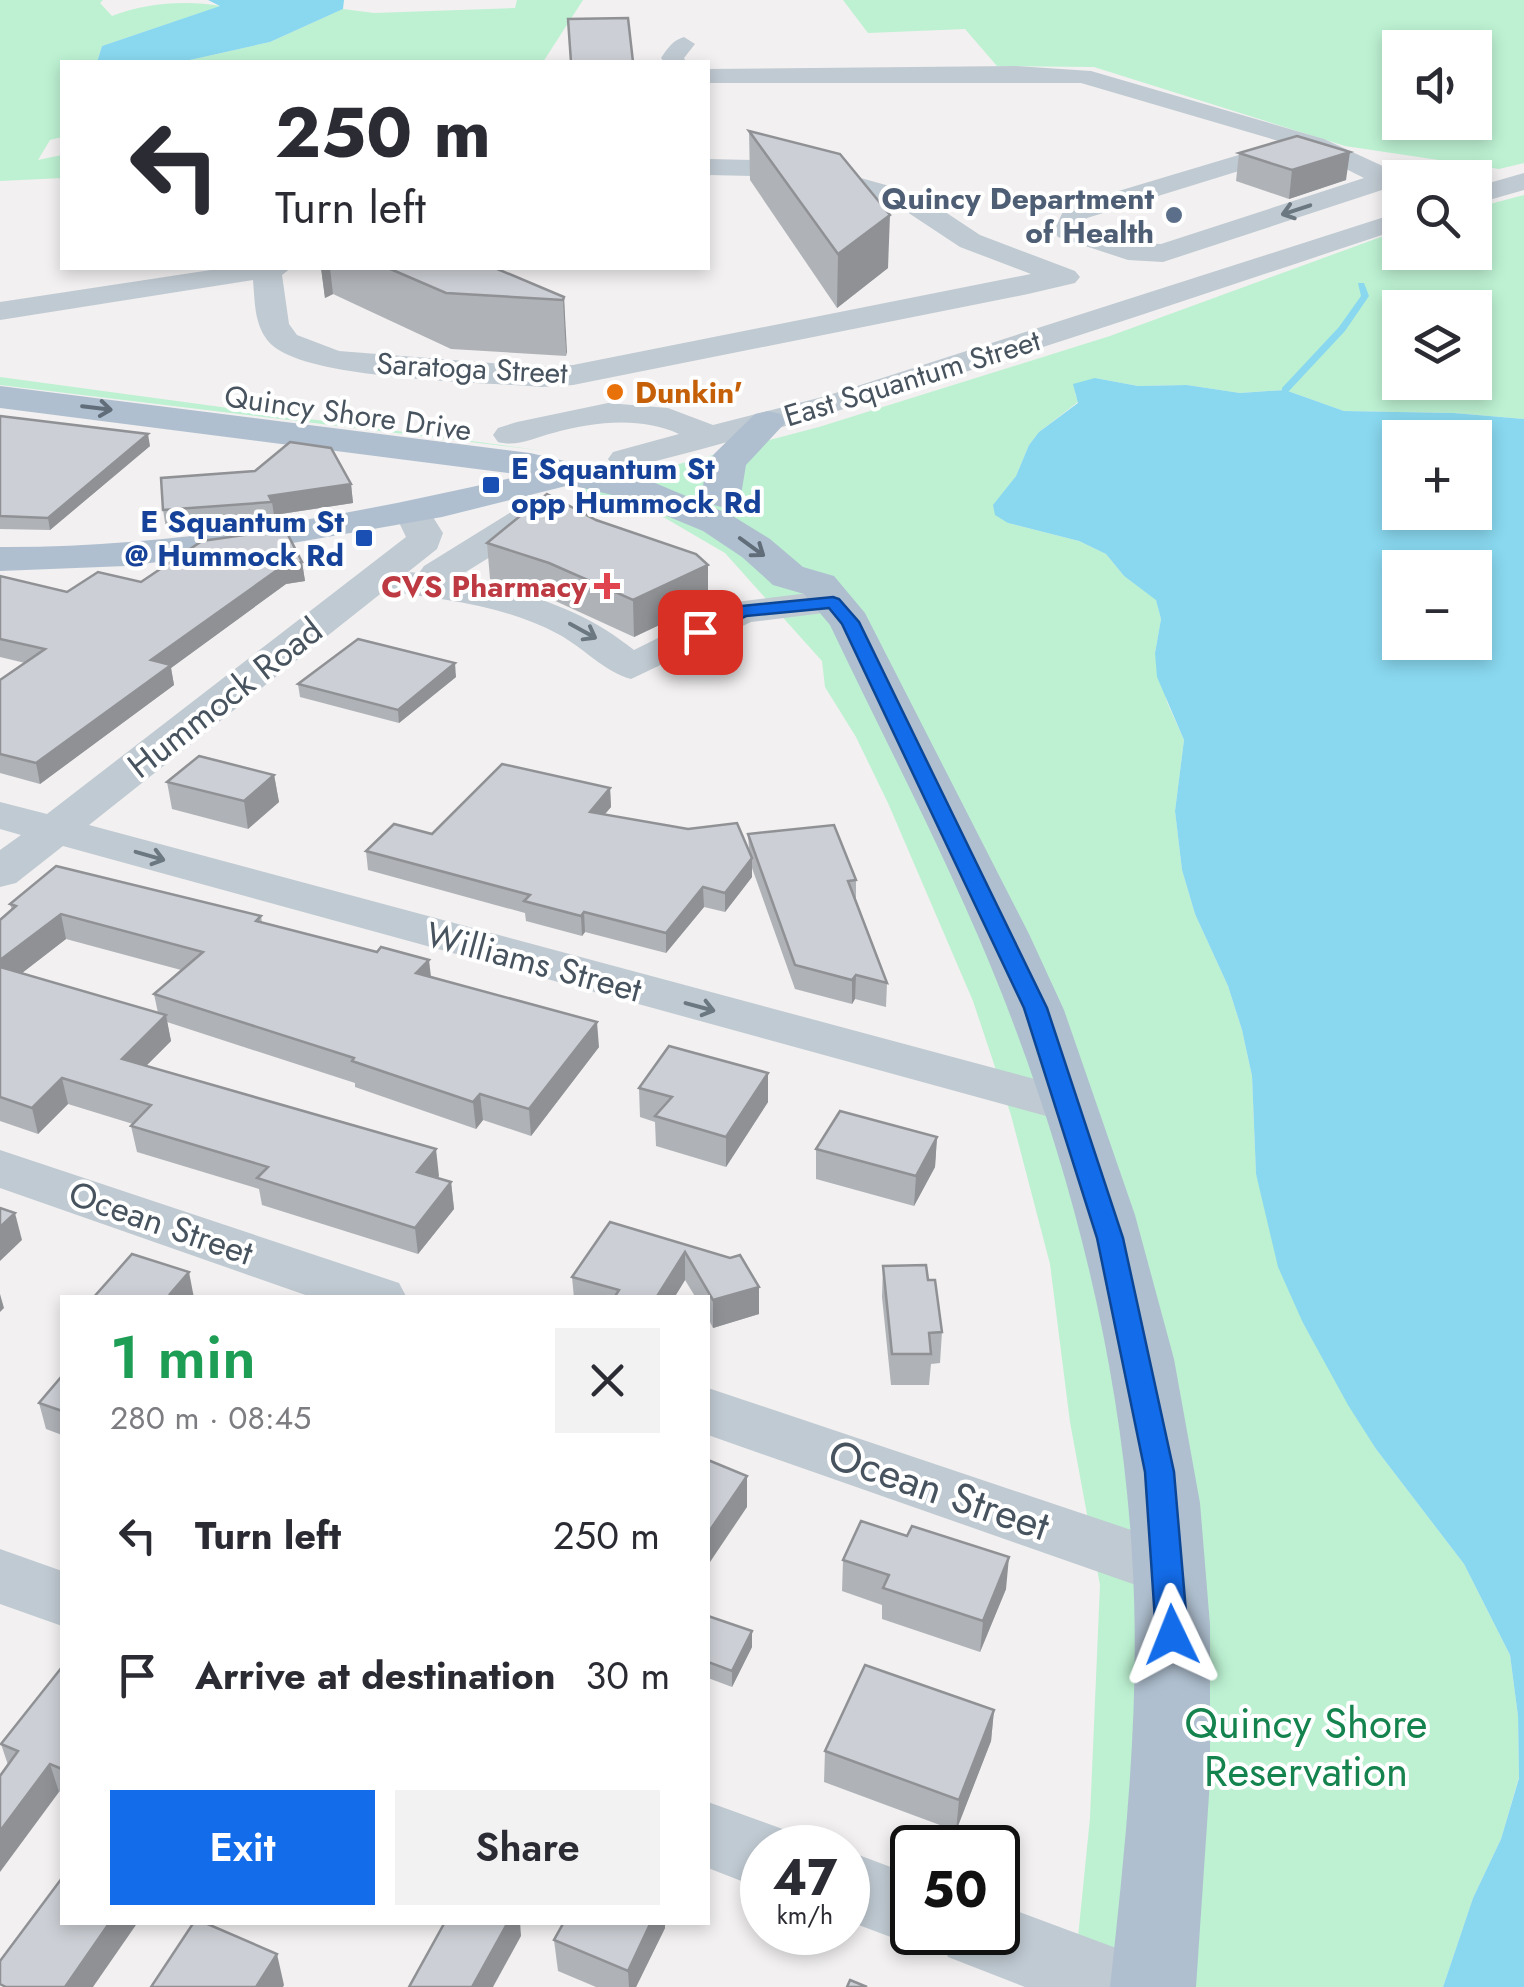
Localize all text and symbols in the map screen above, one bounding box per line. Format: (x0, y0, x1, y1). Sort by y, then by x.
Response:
map controls (1382, 30, 1492, 660)
button: sound (1382, 30, 1492, 140)
text: 250 m (275, 82, 491, 183)
icon: left (110, 100, 240, 230)
button: search (1382, 160, 1492, 270)
text: Turn left (275, 175, 426, 240)
place label: Quincy Department of Health (882, 177, 1154, 254)
one-way arrow (1281, 203, 1313, 221)
marker: Quincy Department of Health (1163, 204, 1185, 226)
button: layers (1382, 290, 1492, 400)
street label: East Squantum Street (779, 318, 1046, 437)
street label: Saratoga Street (375, 342, 569, 395)
place label: Dunkin' (635, 371, 743, 414)
street label: Quincy Shore Drive (222, 374, 474, 452)
marker: Dunkin' (604, 381, 626, 403)
one-way arrow (80, 399, 112, 418)
button: + (1382, 420, 1492, 530)
place label: E Squantum St opp Hummock Rd (511, 447, 762, 524)
marker: E Squantum St opp Hummock Rd (480, 474, 502, 496)
place label: E Squantum St @ Hummock Rd (125, 500, 344, 577)
marker: E Squantum St @ Hummock Rd (353, 527, 375, 549)
one-way arrow (738, 536, 765, 557)
button: − (1382, 550, 1492, 660)
place label: CVS Pharmacy (381, 565, 587, 608)
marker: CVS Pharmacy (596, 575, 618, 597)
pin (658, 590, 743, 675)
icon: arrive (673, 605, 728, 660)
street label: Hummock Road (117, 606, 333, 790)
one-way arrow (568, 622, 597, 642)
one-way arrow (134, 848, 165, 866)
street label: Williams Street (421, 909, 648, 1015)
one-way arrow (684, 998, 715, 1017)
street label: Ocean Street (62, 1168, 260, 1278)
text: 1 min (110, 1314, 256, 1401)
button: close (555, 1328, 660, 1433)
text: 280 m · 08:45 (110, 1395, 311, 1441)
street label: Ocean Street (820, 1424, 1058, 1556)
icon: left (110, 1508, 165, 1563)
text: Turn left (195, 1508, 341, 1563)
text: 250 m (553, 1508, 660, 1563)
position arrow (1120, 1583, 1224, 1687)
icon: arrive (110, 1648, 165, 1703)
text: Arrive at destination (195, 1648, 556, 1703)
text: 30 m (586, 1648, 670, 1703)
park label: Quincy Shore Reservation (1185, 1693, 1427, 1802)
button: Exit (110, 1790, 375, 1905)
button: Share (395, 1790, 660, 1905)
speed limit sign: 50 (890, 1825, 1020, 1955)
text: 47 (772, 1841, 838, 1914)
text: km/h (777, 1897, 833, 1933)

